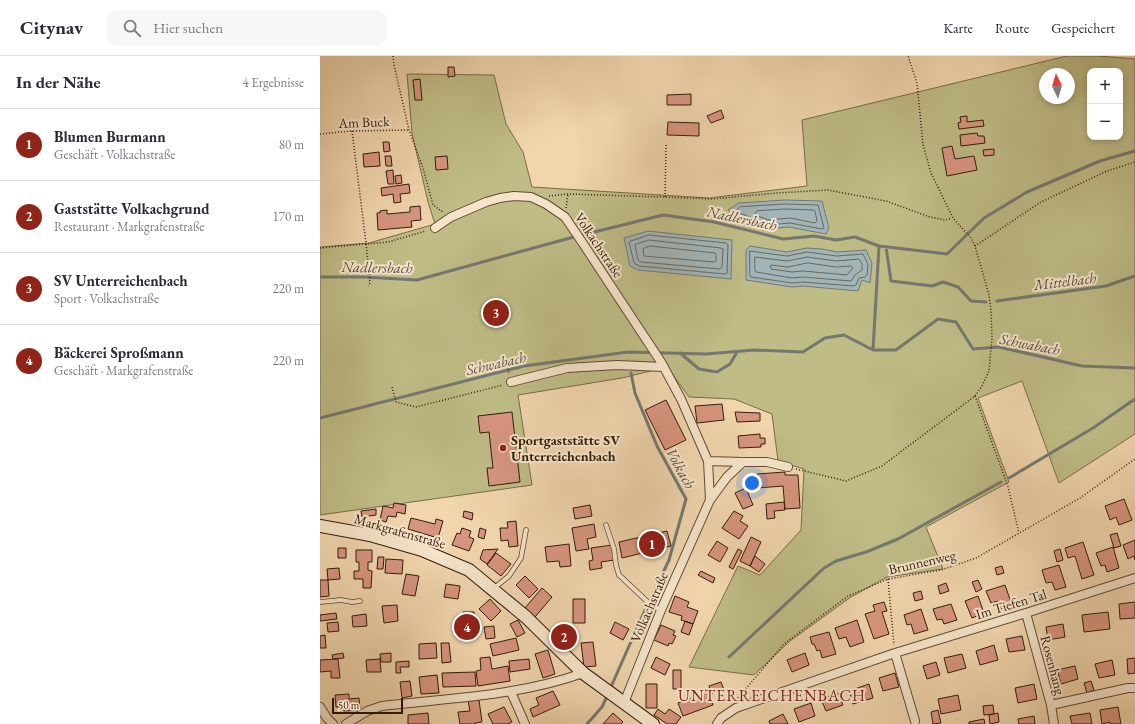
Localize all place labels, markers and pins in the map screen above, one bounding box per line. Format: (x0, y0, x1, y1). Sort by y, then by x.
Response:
pin: 3 (483, 298, 509, 328)
place label: Sportgaststätte SV Unterreichenbach (511, 431, 620, 465)
marker: Sportgaststätte SV Unterreichenbach (498, 443, 508, 453)
pin: 1 (639, 529, 665, 559)
pin: 4 (454, 612, 480, 642)
pin: 2 (551, 622, 577, 652)

